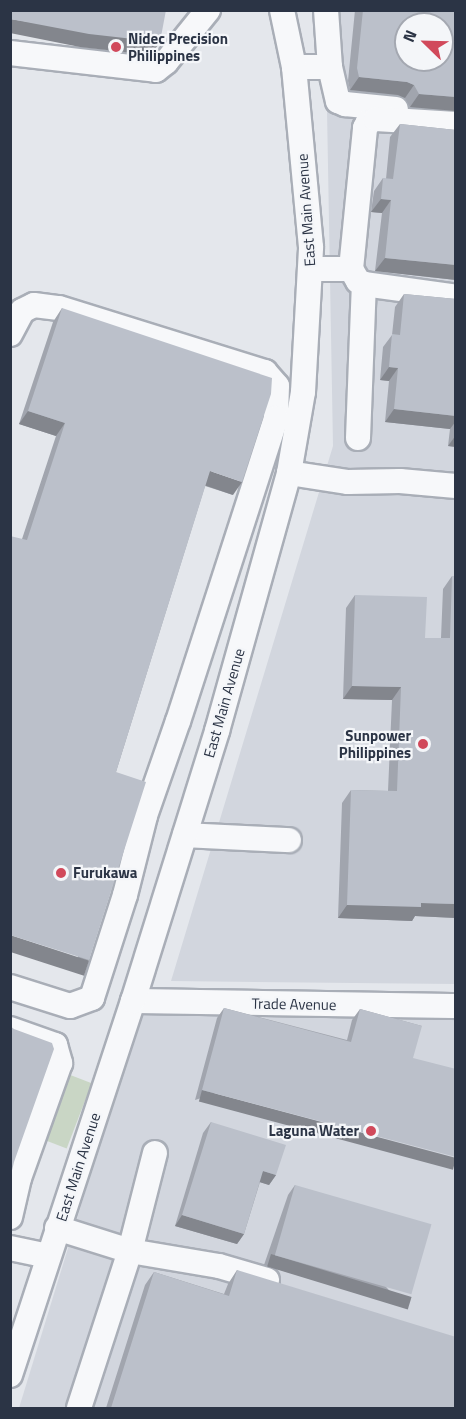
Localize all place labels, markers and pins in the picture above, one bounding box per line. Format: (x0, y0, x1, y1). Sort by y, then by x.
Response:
place label: Nidec Precision Philippines (128, 29, 228, 64)
marker: Nidec Precision Philippines (109, 40, 123, 54)
place label: Sunpower Philippines (339, 726, 411, 761)
marker: Sunpower Philippines (416, 737, 430, 751)
place label: Furukawa (73, 864, 138, 882)
marker: Furukawa (54, 866, 68, 880)
place label: Laguna Water (269, 1122, 359, 1140)
marker: Laguna Water (364, 1124, 378, 1138)

